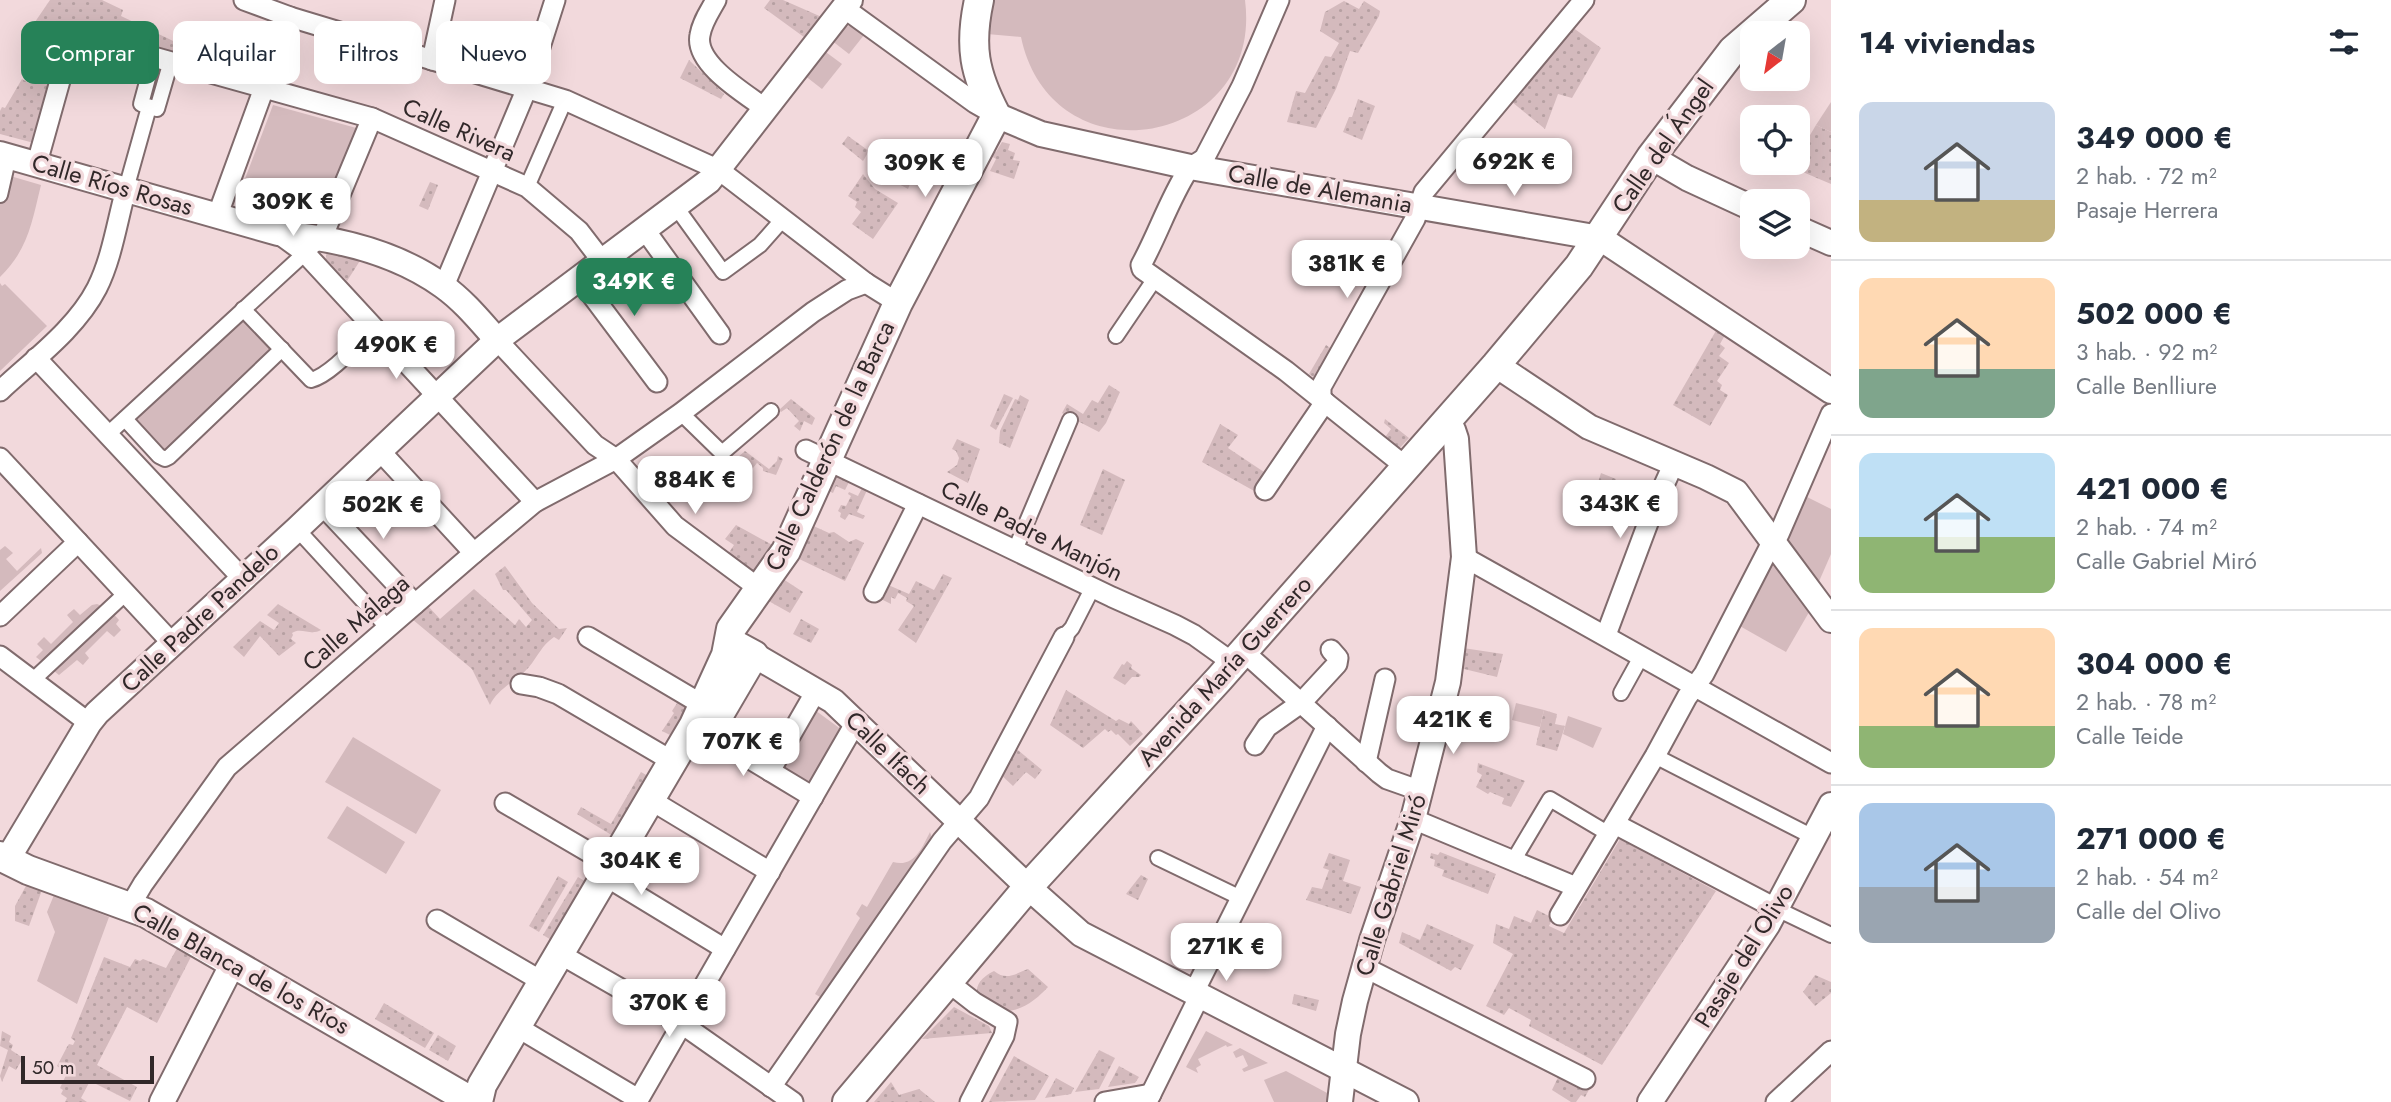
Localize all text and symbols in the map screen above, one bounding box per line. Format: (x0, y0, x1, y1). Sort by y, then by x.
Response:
chip: Comprar (21, 21, 159, 84)
chip: Alquilar (173, 21, 300, 84)
chip: Filtros (314, 21, 422, 84)
chip: Nuevo (436, 21, 551, 84)
north arrow (1740, 21, 1810, 91)
map controls (1740, 21, 1810, 259)
text: 14 viviendas (1859, 21, 2035, 64)
icon: filters (2325, 23, 2363, 61)
street label: Calle del Ángel (1603, 71, 1722, 220)
street label: Calle Rivera (397, 89, 521, 170)
button: locate (1740, 105, 1810, 175)
text: 349 000 € (2076, 116, 2233, 159)
icon: home (1915, 130, 1999, 214)
pin: 692K € (1457, 138, 1571, 198)
pin: 309K € (868, 140, 982, 199)
text: 692K € (1472, 144, 1556, 178)
street label: Calle Ríos Rosas (28, 145, 197, 224)
text: 309K € (884, 145, 966, 179)
street label: Calle de Alemania (1225, 155, 1415, 222)
text: 2 hab. · 72 m² (2076, 159, 2217, 193)
pin: 309K € (236, 178, 350, 238)
text: 309K € (252, 184, 334, 218)
button: layers (1740, 189, 1810, 259)
text: Pasaje Herrera (2076, 193, 2218, 227)
pin: 381K € (1290, 240, 1404, 300)
text: 381K € (1308, 246, 1386, 280)
pin: 349K € (577, 258, 691, 318)
text: 349K € (592, 264, 676, 298)
text: 502 000 € (2076, 292, 2232, 335)
icon: home (1915, 306, 1999, 390)
street label: Calle Calderón de la Barca (756, 315, 903, 577)
pin: 490K € (339, 322, 453, 381)
text: 490K € (354, 327, 438, 361)
text: 3 hab. · 92 m² (2076, 335, 2217, 369)
text: Calle Benlliure (2076, 369, 2217, 403)
pin: 884K € (638, 456, 752, 516)
text: 884K € (654, 462, 736, 496)
text: 421 000 € (2076, 467, 2229, 510)
street label: Calle Padre Manjón (935, 471, 1129, 590)
pin: 343K € (1563, 480, 1677, 540)
icon: home (1915, 481, 1999, 565)
pin: 502K € (326, 482, 440, 541)
text: 343K € (1579, 486, 1661, 520)
text: 502K € (341, 487, 425, 521)
text: 2 hab. · 74 m² (2076, 510, 2217, 544)
street label: Calle Padre Pandelo (113, 535, 287, 700)
text: Calle Gabriel Miró (2076, 544, 2257, 578)
street label: Calle Málaga (294, 566, 417, 679)
street label: Avenida María Guerrero (1129, 568, 1320, 774)
text: 304 000 € (2076, 642, 2233, 685)
icon: home (1915, 656, 1999, 740)
text: 2 hab. · 78 m² (2076, 685, 2216, 719)
pin: 421K € (1396, 696, 1510, 756)
text: 421K € (1413, 702, 1493, 736)
street label: Calle Ifach (838, 703, 939, 802)
pin: 707K € (686, 718, 800, 778)
text: Calle Teide (2076, 719, 2183, 753)
text: 707K € (702, 724, 784, 758)
street label: Calle Gabriel Miró (1346, 790, 1435, 980)
text: 271 000 € (2076, 817, 2226, 860)
icon: home (1915, 831, 1999, 915)
pin: 304K € (584, 838, 698, 897)
text: 304K € (599, 843, 683, 877)
text: 2 hab. · 54 m² (2076, 860, 2218, 894)
street label: Pasaje del Olivo (1685, 877, 1802, 1034)
street label: Calle Blanca de los Ríos (126, 894, 356, 1043)
text: Calle del Olivo (2076, 894, 2221, 928)
pin: 271K € (1169, 923, 1283, 983)
text: 271K € (1187, 929, 1265, 963)
pin: 370K € (612, 979, 726, 1039)
text: 370K € (628, 985, 710, 1019)
scale bar (21, 1053, 154, 1085)
text: 50 m (32, 1054, 75, 1081)

